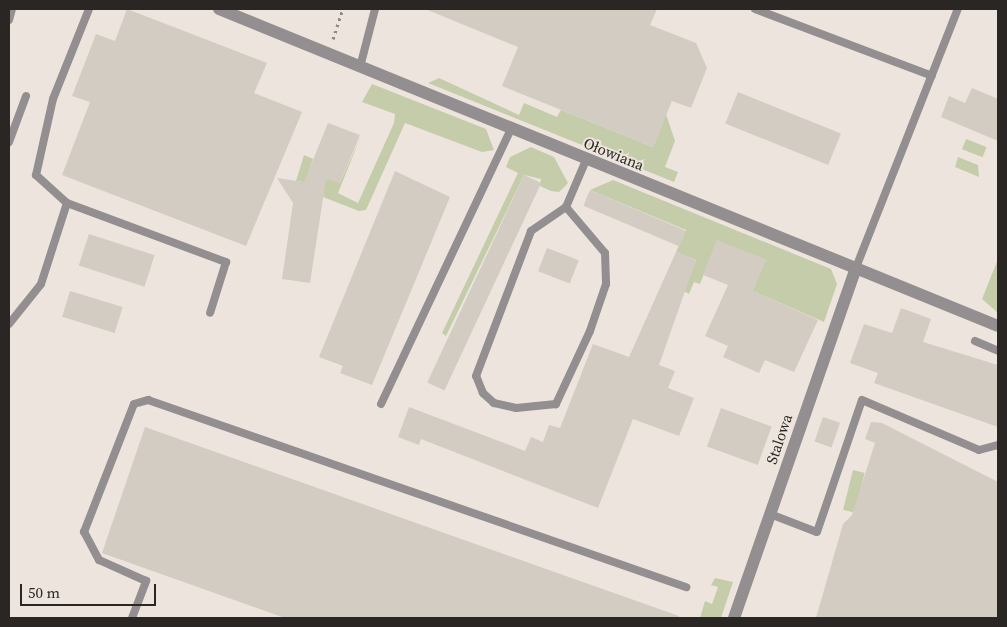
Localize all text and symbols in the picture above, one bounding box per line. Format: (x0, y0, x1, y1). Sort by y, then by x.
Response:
street label: Ołowiana (581, 134, 647, 174)
street label: Stalowa (762, 412, 796, 466)
scale bar (22, 574, 159, 606)
text: 50 m (28, 582, 60, 603)

